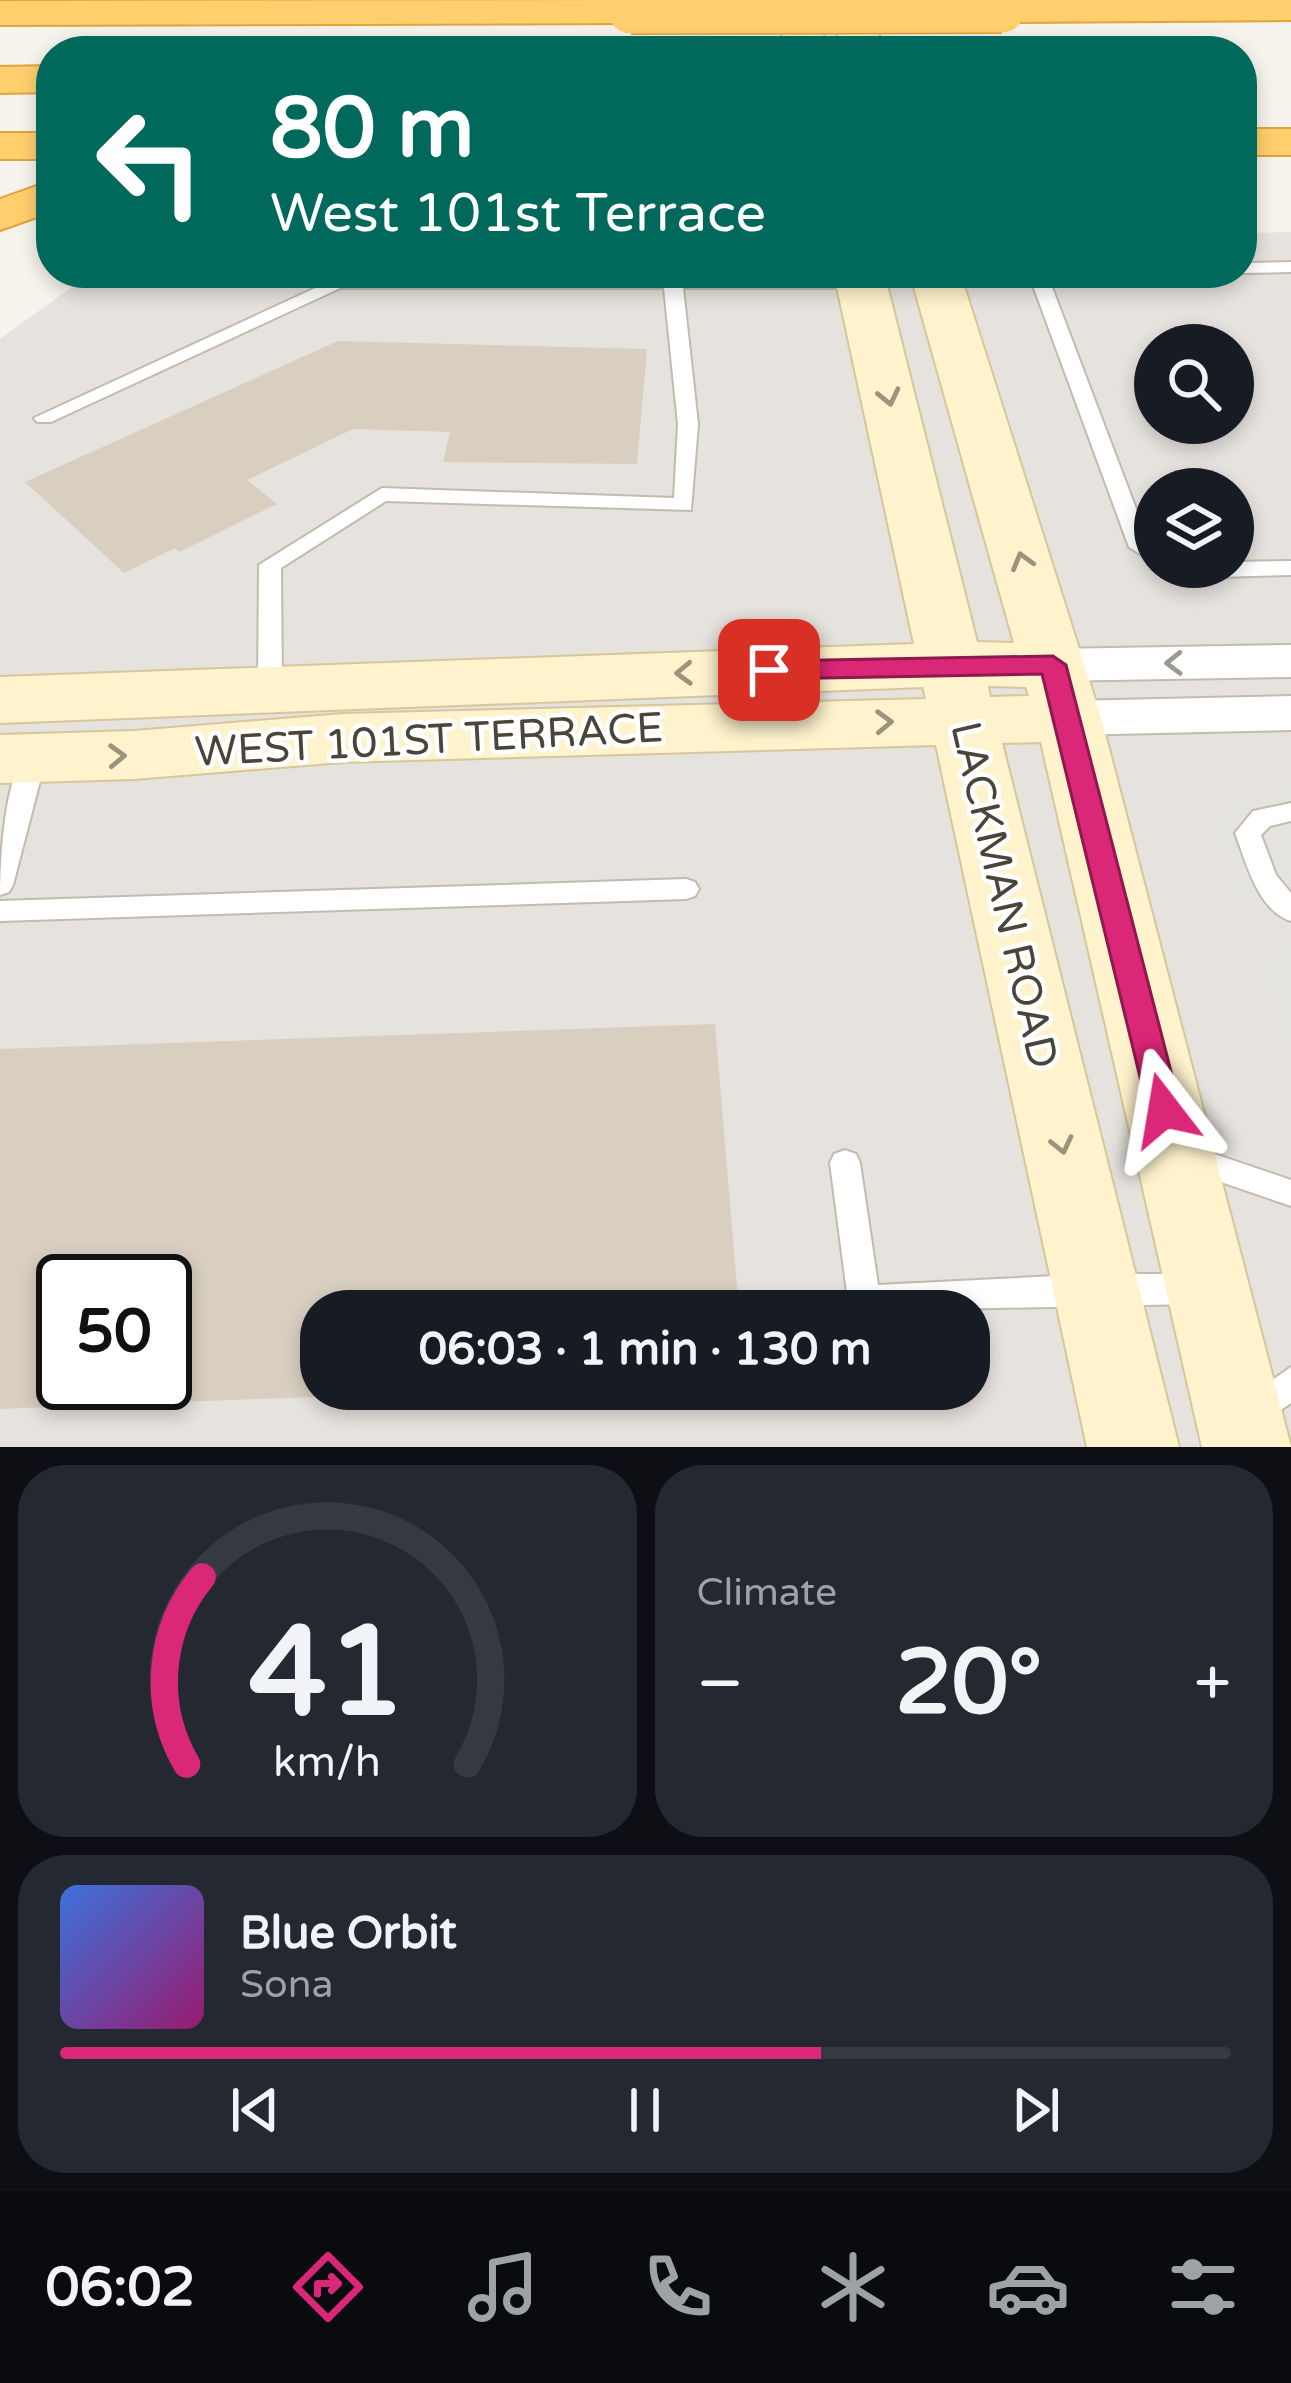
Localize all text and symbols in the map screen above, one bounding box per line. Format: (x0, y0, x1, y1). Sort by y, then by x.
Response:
text: 80 m (270, 79, 474, 180)
icon: left (72, 84, 228, 240)
text: West 101st Terrace (270, 181, 766, 246)
map controls (1134, 324, 1254, 588)
button: search (1134, 324, 1254, 444)
one-way arrow (875, 387, 900, 407)
button: layers (1134, 468, 1254, 588)
one-way arrow (1011, 551, 1036, 572)
pin (718, 619, 820, 721)
icon: arrive (736, 637, 802, 703)
one-way arrow (1164, 650, 1182, 676)
one-way arrow (674, 660, 693, 686)
street label: WEST 101ST TERRACE (194, 702, 664, 778)
one-way arrow (875, 710, 894, 736)
street label: LACKMAN ROAD (939, 717, 1069, 1073)
one-way arrow (108, 743, 127, 769)
position arrow (1101, 1047, 1227, 1173)
one-way arrow (1049, 1135, 1074, 1155)
speed limit sign: 50 (36, 1254, 192, 1410)
text: 06:03 · 1 min · 130 m (419, 1323, 871, 1377)
text: Climate (697, 1569, 837, 1616)
text: 41 (249, 1598, 406, 1749)
text: 20° (895, 1629, 1042, 1738)
text: − (697, 1644, 744, 1724)
text: + (1194, 1644, 1231, 1724)
text: km/h (273, 1737, 381, 1788)
text: Blue Orbit (240, 1907, 457, 1961)
text: Sona (240, 1961, 333, 2008)
icon: previous (222, 2077, 288, 2143)
icon: pause (612, 2077, 678, 2143)
icon: next (1003, 2077, 1069, 2143)
icon: directions (286, 2245, 370, 2329)
icon: music (461, 2245, 545, 2329)
icon: phone (636, 2245, 720, 2329)
icon: climate (811, 2245, 895, 2329)
icon: car (986, 2245, 1070, 2329)
icon: filters (1161, 2245, 1245, 2329)
text: 06:02 (46, 2255, 195, 2320)

